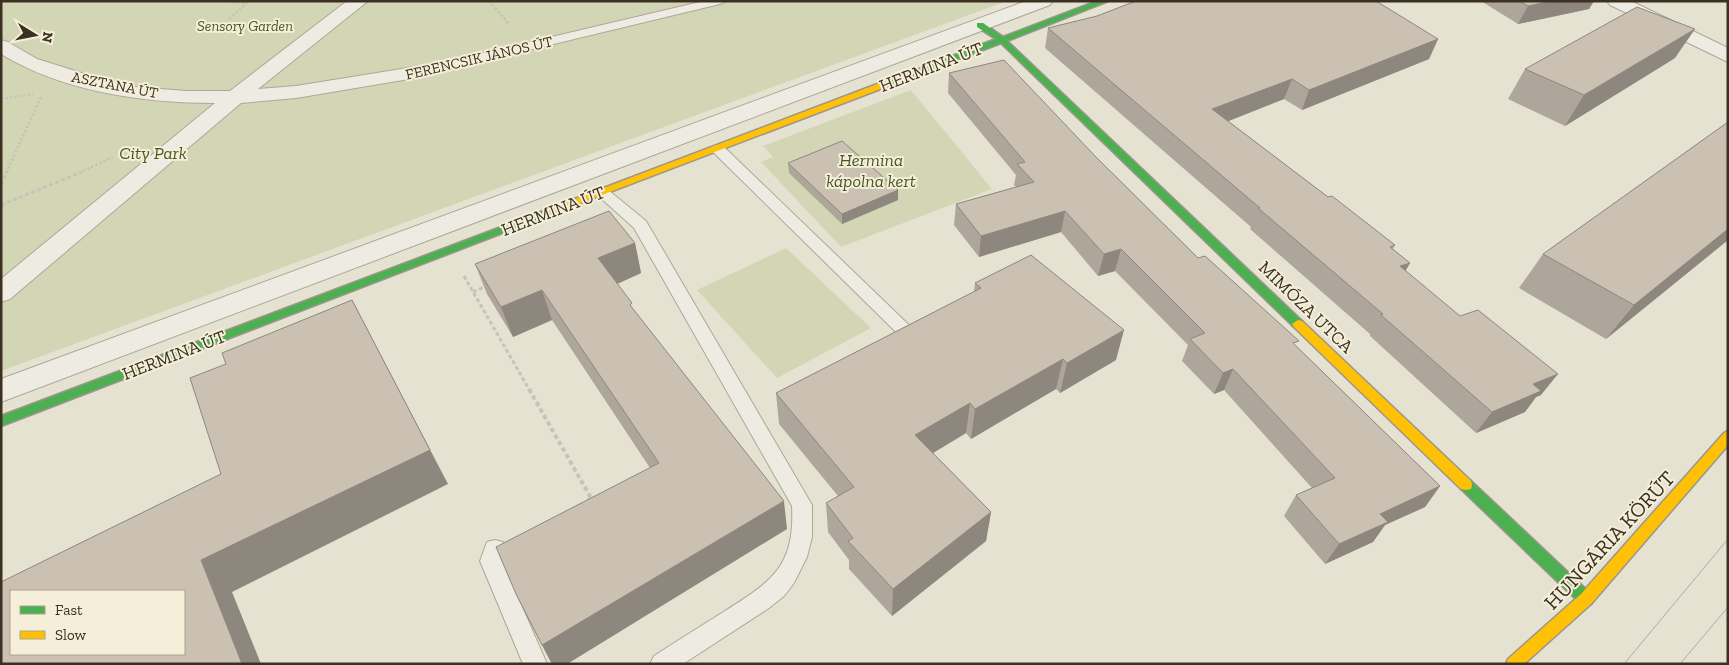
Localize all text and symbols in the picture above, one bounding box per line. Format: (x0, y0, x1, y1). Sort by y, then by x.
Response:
north arrow (10, 10, 60, 60)
park label: Sensory Garden (197, 17, 293, 35)
text: N (38, 30, 57, 44)
street label: FERENCSIK JÁNOS ÚT (404, 32, 554, 84)
street label: HERMINA ÚT (876, 37, 986, 97)
street label: ASZTANA ÚT (70, 68, 160, 102)
park label: City Park (119, 142, 187, 164)
park label: Hermina kápolna kert (826, 149, 916, 192)
street label: HERMINA ÚT (498, 181, 608, 241)
street label: MIMÓZA UTCA (1254, 256, 1358, 358)
street label: HERMINA ÚT (119, 325, 229, 385)
street label: HUNGÁRIA KÖRÚT (1538, 466, 1680, 614)
legend (10, 590, 185, 655)
text: Fast (55, 601, 83, 619)
text: Slow (55, 626, 87, 644)

